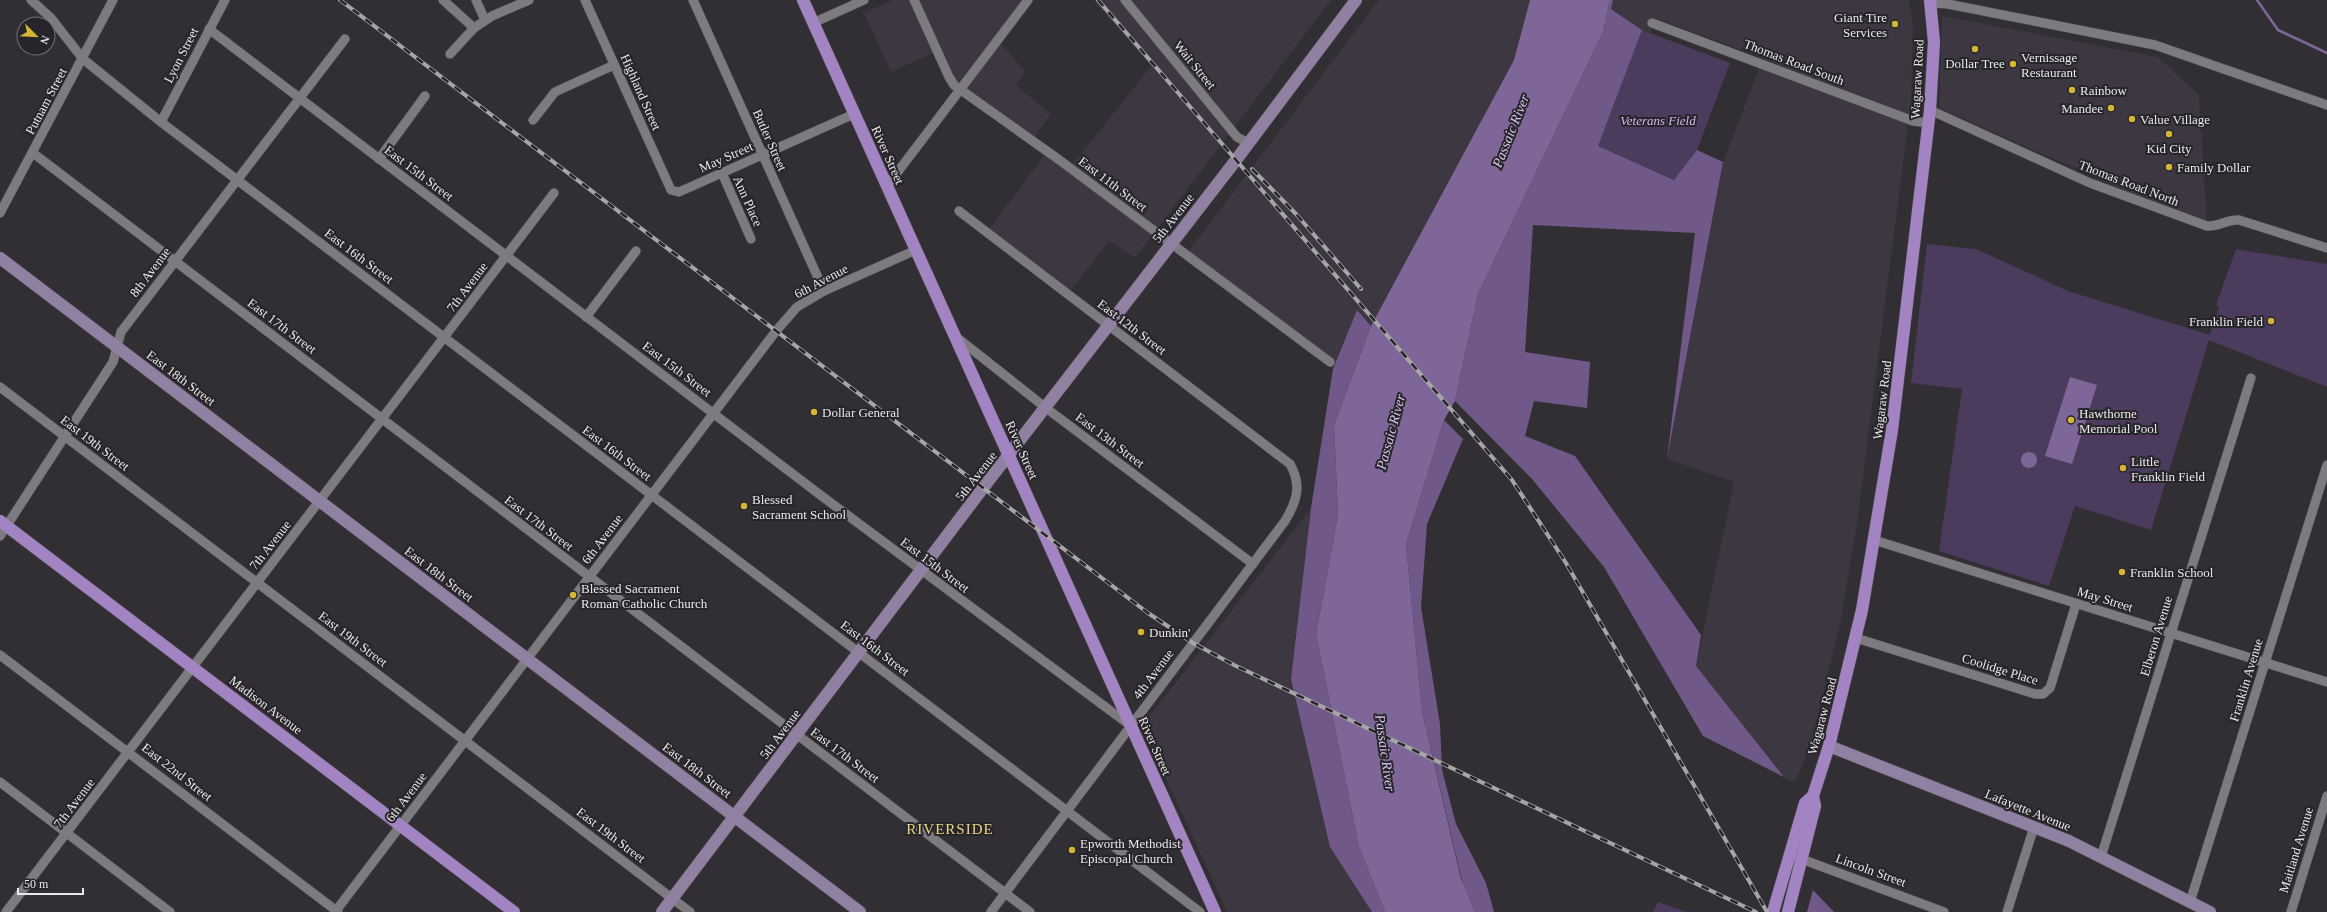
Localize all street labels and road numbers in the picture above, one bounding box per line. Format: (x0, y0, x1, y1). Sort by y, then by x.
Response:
street label: Lyon Street (161, 24, 202, 85)
street label: Thomas Road South (1742, 36, 1847, 88)
street label: Wait Street (1171, 38, 1219, 92)
street label: Wagaraw Road (1907, 38, 1927, 119)
street label: Highland Street (617, 52, 665, 133)
street label: Putnam Street (22, 65, 70, 137)
street label: Butler Street (750, 107, 790, 174)
street label: River Street (868, 123, 908, 187)
street label: May Street (697, 138, 756, 176)
street label: East 15th Street (382, 142, 457, 204)
street label: East 11th Street (1076, 153, 1150, 215)
street label: Thomas Road North (2077, 157, 2182, 209)
street label: Ann Place (730, 173, 766, 229)
street label: 5th Avenue (1149, 190, 1197, 246)
street label: East 16th Street (322, 225, 397, 287)
street label: 8th Avenue (126, 244, 174, 300)
street label: 7th Avenue (443, 259, 491, 315)
street label: 6th Avenue (792, 261, 851, 301)
street label: East 17th Street (245, 295, 320, 357)
street label: East 12th Street (1095, 296, 1170, 358)
street label: East 15th Street (640, 338, 715, 400)
street label: East 18th Street (144, 347, 219, 409)
street label: Wagaraw Road (1870, 359, 1894, 440)
street label: East 13th Street (1073, 409, 1148, 471)
street label: East 19th Street (58, 412, 133, 474)
street label: River Street (1002, 418, 1042, 482)
street label: East 16th Street (580, 422, 655, 484)
street label: 5th Avenue (952, 448, 1000, 504)
street label: East 17th Street (502, 492, 577, 554)
street label: 6th Avenue (578, 511, 626, 567)
street label: 7th Avenue (246, 517, 294, 573)
street label: East 15th Street (898, 534, 973, 596)
street label: East 18th Street (402, 543, 477, 605)
street label: May Street (2075, 583, 2135, 615)
street label: Elberon Avenue (2137, 594, 2175, 678)
street label: East 19th Street (316, 608, 391, 670)
street label: East 16th Street (838, 617, 913, 679)
street label: Franklin Avenue (2226, 636, 2266, 723)
street label: 4th Avenue (1129, 646, 1177, 702)
street label: Coolidge Place (1960, 650, 2040, 688)
street label: Madison Avenue (227, 673, 306, 737)
street label: Wagaraw Road (1804, 675, 1840, 756)
street label: 5th Avenue (756, 706, 804, 762)
street label: River Street (1135, 714, 1175, 778)
street label: East 17th Street (808, 724, 883, 786)
street label: East 18th Street (660, 739, 735, 801)
street label: East 22nd Street (139, 740, 215, 804)
street label: 6th Avenue (382, 769, 430, 825)
street label: 7th Avenue (50, 775, 98, 831)
street label: Lafayette Avenue (1983, 786, 2073, 834)
street label: East 19th Street (574, 804, 649, 866)
street label: Maitland Avenue (2276, 805, 2316, 895)
street label: Lincoln Street (1834, 850, 1909, 890)

